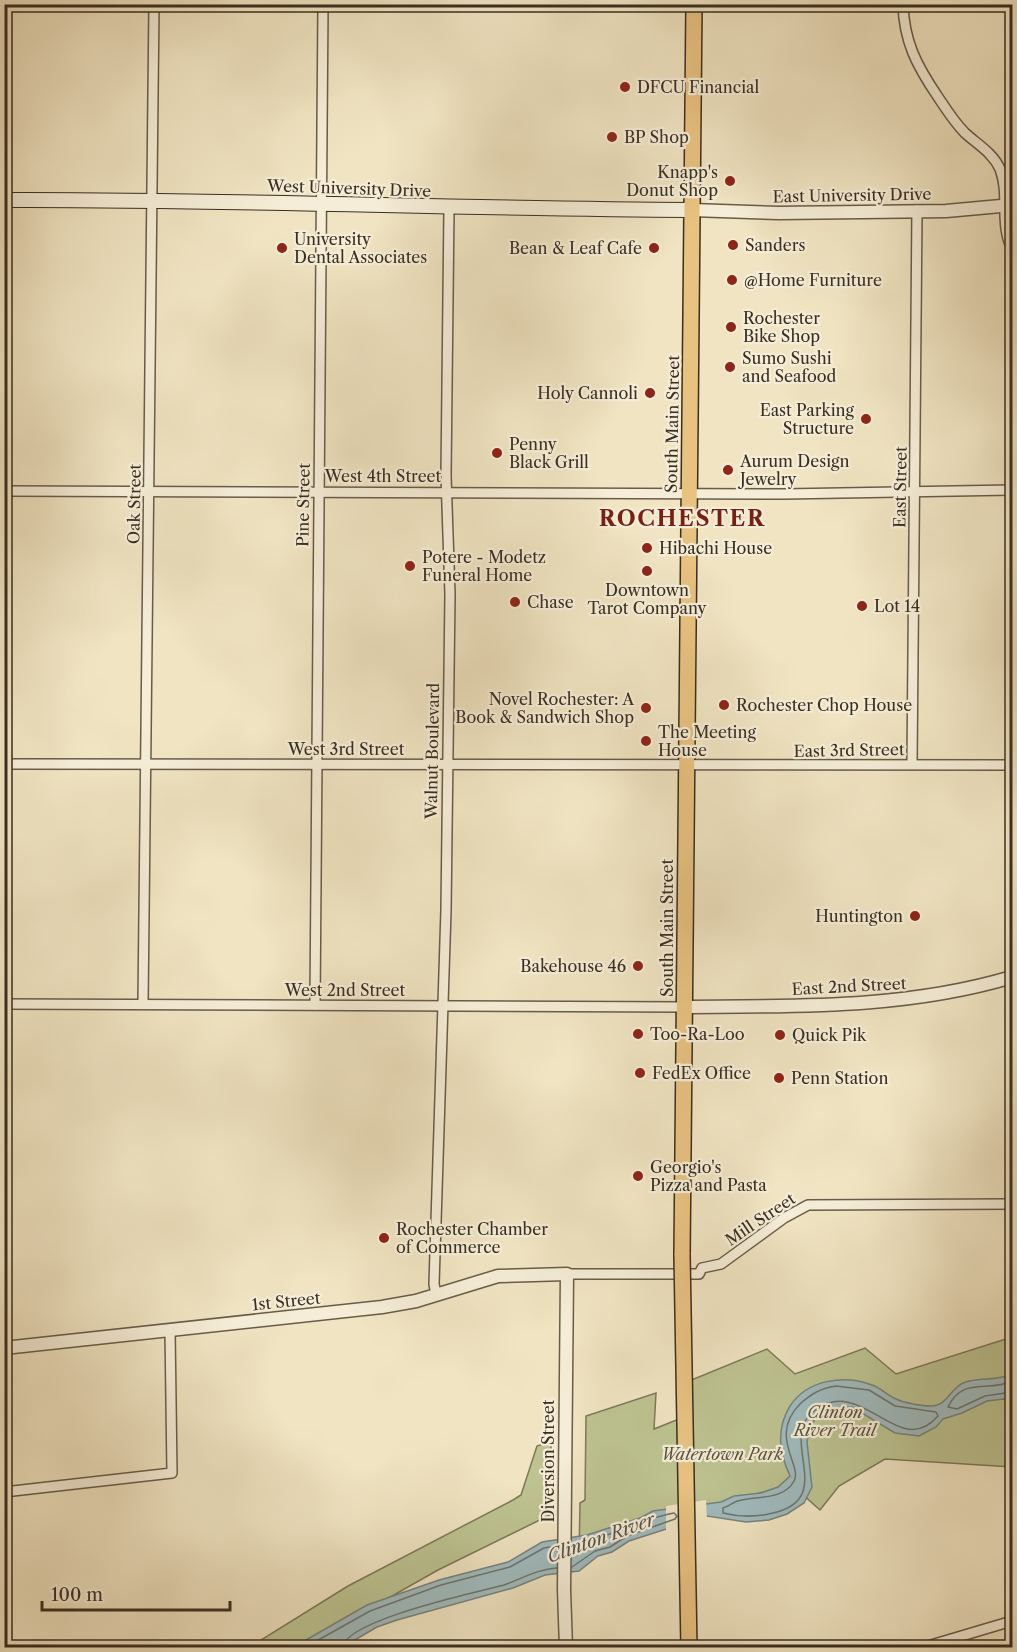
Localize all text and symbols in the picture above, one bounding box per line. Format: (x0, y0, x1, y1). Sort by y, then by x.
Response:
place label: DFCU Financial (637, 77, 760, 97)
marker: DFCU Financial (618, 80, 632, 94)
place label: BP Shop (624, 127, 689, 147)
marker: BP Shop (605, 130, 619, 144)
place label: Knapp's Donut Shop (626, 162, 718, 200)
marker: Knapp's Donut Shop (723, 174, 737, 188)
street label: West University Drive (266, 175, 431, 201)
street label: East University Drive (773, 184, 931, 206)
place label: University Dental Associates (294, 229, 427, 267)
place label: Sanders (745, 235, 805, 255)
place label: Bean & Leaf Cafe (509, 238, 642, 258)
marker: Sanders (726, 238, 740, 252)
marker: University Dental Associates (275, 241, 289, 255)
marker: Bean & Leaf Cafe (647, 241, 661, 255)
place label: @Home Furniture (744, 270, 882, 290)
marker: @Home Furniture (725, 273, 739, 287)
place label: Rochester Bike Shop (743, 308, 820, 346)
marker: Rochester Bike Shop (724, 320, 738, 334)
place label: Sumo Sushi and Seafood (742, 348, 837, 386)
street label: South Main Street (661, 354, 683, 493)
marker: Sumo Sushi and Seafood (723, 360, 737, 374)
place label: Holy Cannoli (537, 383, 638, 403)
marker: Holy Cannoli (643, 386, 657, 400)
place label: East Parking Structure (760, 400, 855, 438)
marker: East Parking Structure (859, 412, 873, 426)
place label: Penny Black Grill (509, 434, 589, 472)
marker: Penny Black Grill (490, 446, 504, 460)
street label: East Street (889, 446, 911, 528)
place label: Aurum Design Jewelry (737, 451, 849, 489)
street label: Pine Street (292, 462, 314, 547)
street label: Oak Street (123, 463, 145, 544)
marker: Aurum Design Jewelry (721, 463, 735, 477)
street label: West 4th Street (324, 466, 442, 486)
district label: ROCHESTER (599, 505, 765, 532)
place label: Hibachi House (659, 538, 772, 558)
marker: Hibachi House (640, 541, 654, 555)
place label: Potere - Modetz Funeral Home (422, 547, 546, 585)
marker: Potere - Modetz Funeral Home (403, 559, 417, 573)
marker: Downtown Tarot Company (640, 564, 654, 578)
place label: Downtown Tarot Company (587, 580, 708, 618)
place label: Chase (527, 592, 574, 612)
marker: Chase (508, 595, 522, 609)
place label: Lot 14 (874, 596, 920, 616)
marker: Lot 14 (855, 599, 869, 613)
street label: Walnut Boulevard (421, 682, 443, 820)
place label: Novel Rochester: A Book & Sandwich Shop (455, 689, 635, 727)
place label: Rochester Chop House (736, 695, 912, 715)
marker: Rochester Chop House (717, 698, 731, 712)
marker: Novel Rochester: A Book & Sandwich Shop (639, 701, 653, 715)
place label: The Meeting House (658, 722, 756, 760)
marker: The Meeting House (639, 734, 653, 748)
street label: West 3rd Street (287, 739, 405, 759)
street label: East 3rd Street (793, 739, 905, 761)
street label: South Main Street (657, 859, 677, 997)
place label: Huntington (815, 906, 903, 926)
marker: Huntington (908, 909, 922, 923)
place label: Bakehouse 46 (520, 956, 626, 976)
marker: Bakehouse 46 (631, 959, 645, 973)
street label: East 2nd Street (791, 973, 907, 999)
street label: West 2nd Street (284, 980, 406, 1000)
place label: Too-Ra-Loo (650, 1024, 745, 1044)
place label: Quick Pik (792, 1025, 867, 1045)
marker: Too-Ra-Loo (631, 1027, 645, 1041)
marker: Quick Pik (773, 1028, 787, 1042)
place label: FedEx Office (652, 1063, 751, 1083)
marker: FedEx Office (633, 1066, 647, 1080)
place label: Penn Station (791, 1068, 888, 1088)
marker: Penn Station (772, 1071, 786, 1085)
place label: Georgio's Pizza and Pasta (650, 1157, 767, 1195)
marker: Georgio's Pizza and Pasta (631, 1169, 645, 1183)
street label: Mill Street (721, 1188, 799, 1250)
place label: Rochester Chamber of Commerce (396, 1219, 548, 1257)
marker: Rochester Chamber of Commerce (377, 1231, 391, 1245)
street label: 1st Street (251, 1287, 322, 1315)
street label: Diversion Street (538, 1399, 558, 1522)
park label: Clinton River Trail (792, 1402, 878, 1440)
park label: Watertown Park (661, 1444, 783, 1464)
water label: Clinton River (544, 1508, 660, 1568)
scale bar (42, 1574, 230, 1612)
text: 100 m (51, 1584, 103, 1606)

